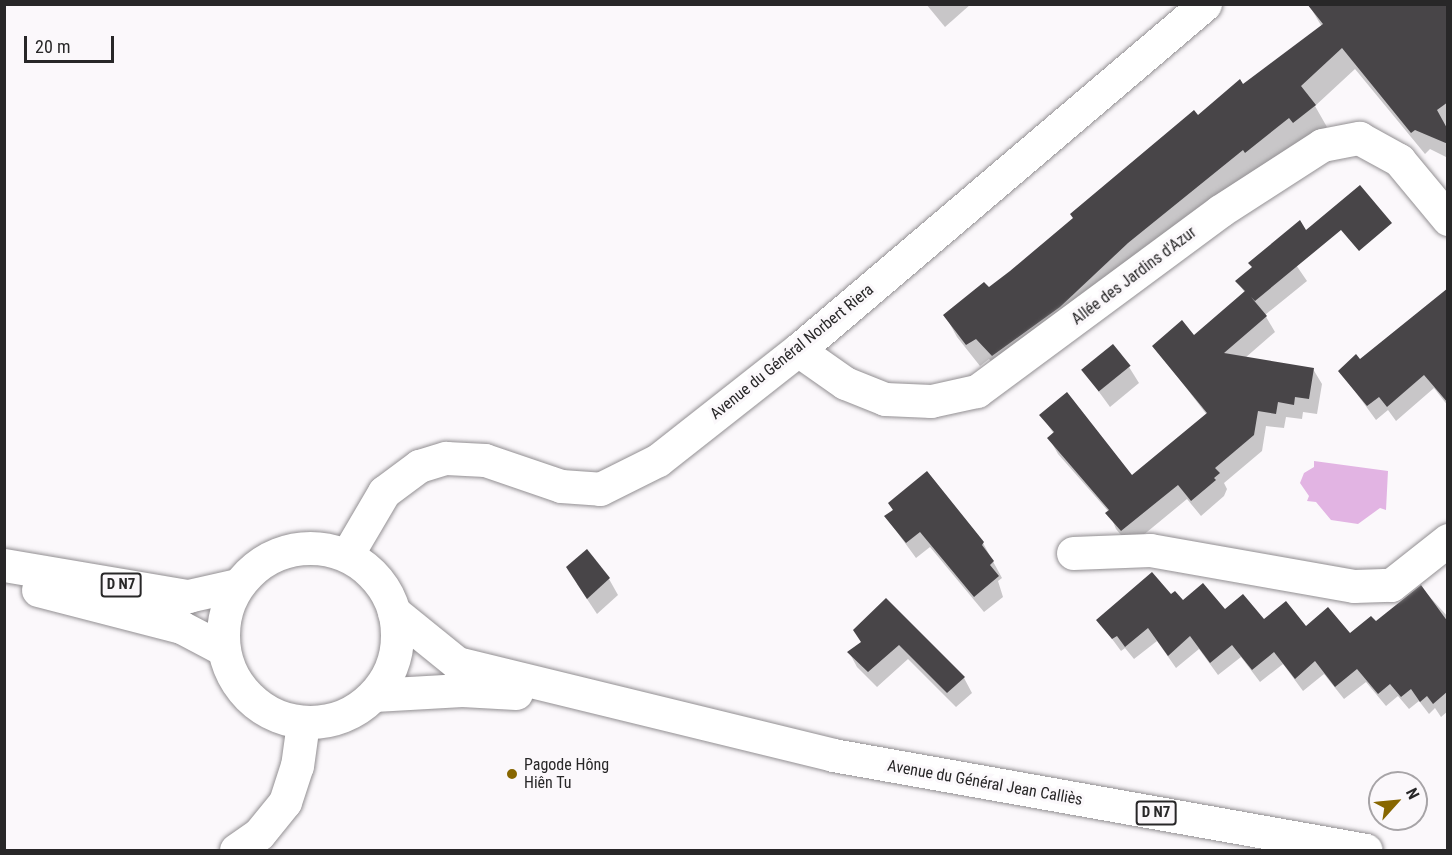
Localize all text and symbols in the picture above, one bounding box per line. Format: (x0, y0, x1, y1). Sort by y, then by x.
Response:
scale bar (27, 24, 117, 62)
text: 20 m (35, 36, 70, 57)
street label: Allée des Jardins d'Azur (1068, 223, 1200, 329)
street label: Avenue du Général Norbert Riera (706, 280, 878, 424)
road number: D N7 (100, 573, 142, 597)
place label: Pagode Hông Hiên Tu (524, 755, 609, 793)
street label: Avenue du Général Jean Calliès (886, 756, 1084, 810)
marker: Pagode Hông Hiên Tu (505, 767, 519, 781)
north arrow (1368, 771, 1428, 831)
text: N (1402, 785, 1423, 802)
road number: D N7 (1135, 801, 1177, 825)

